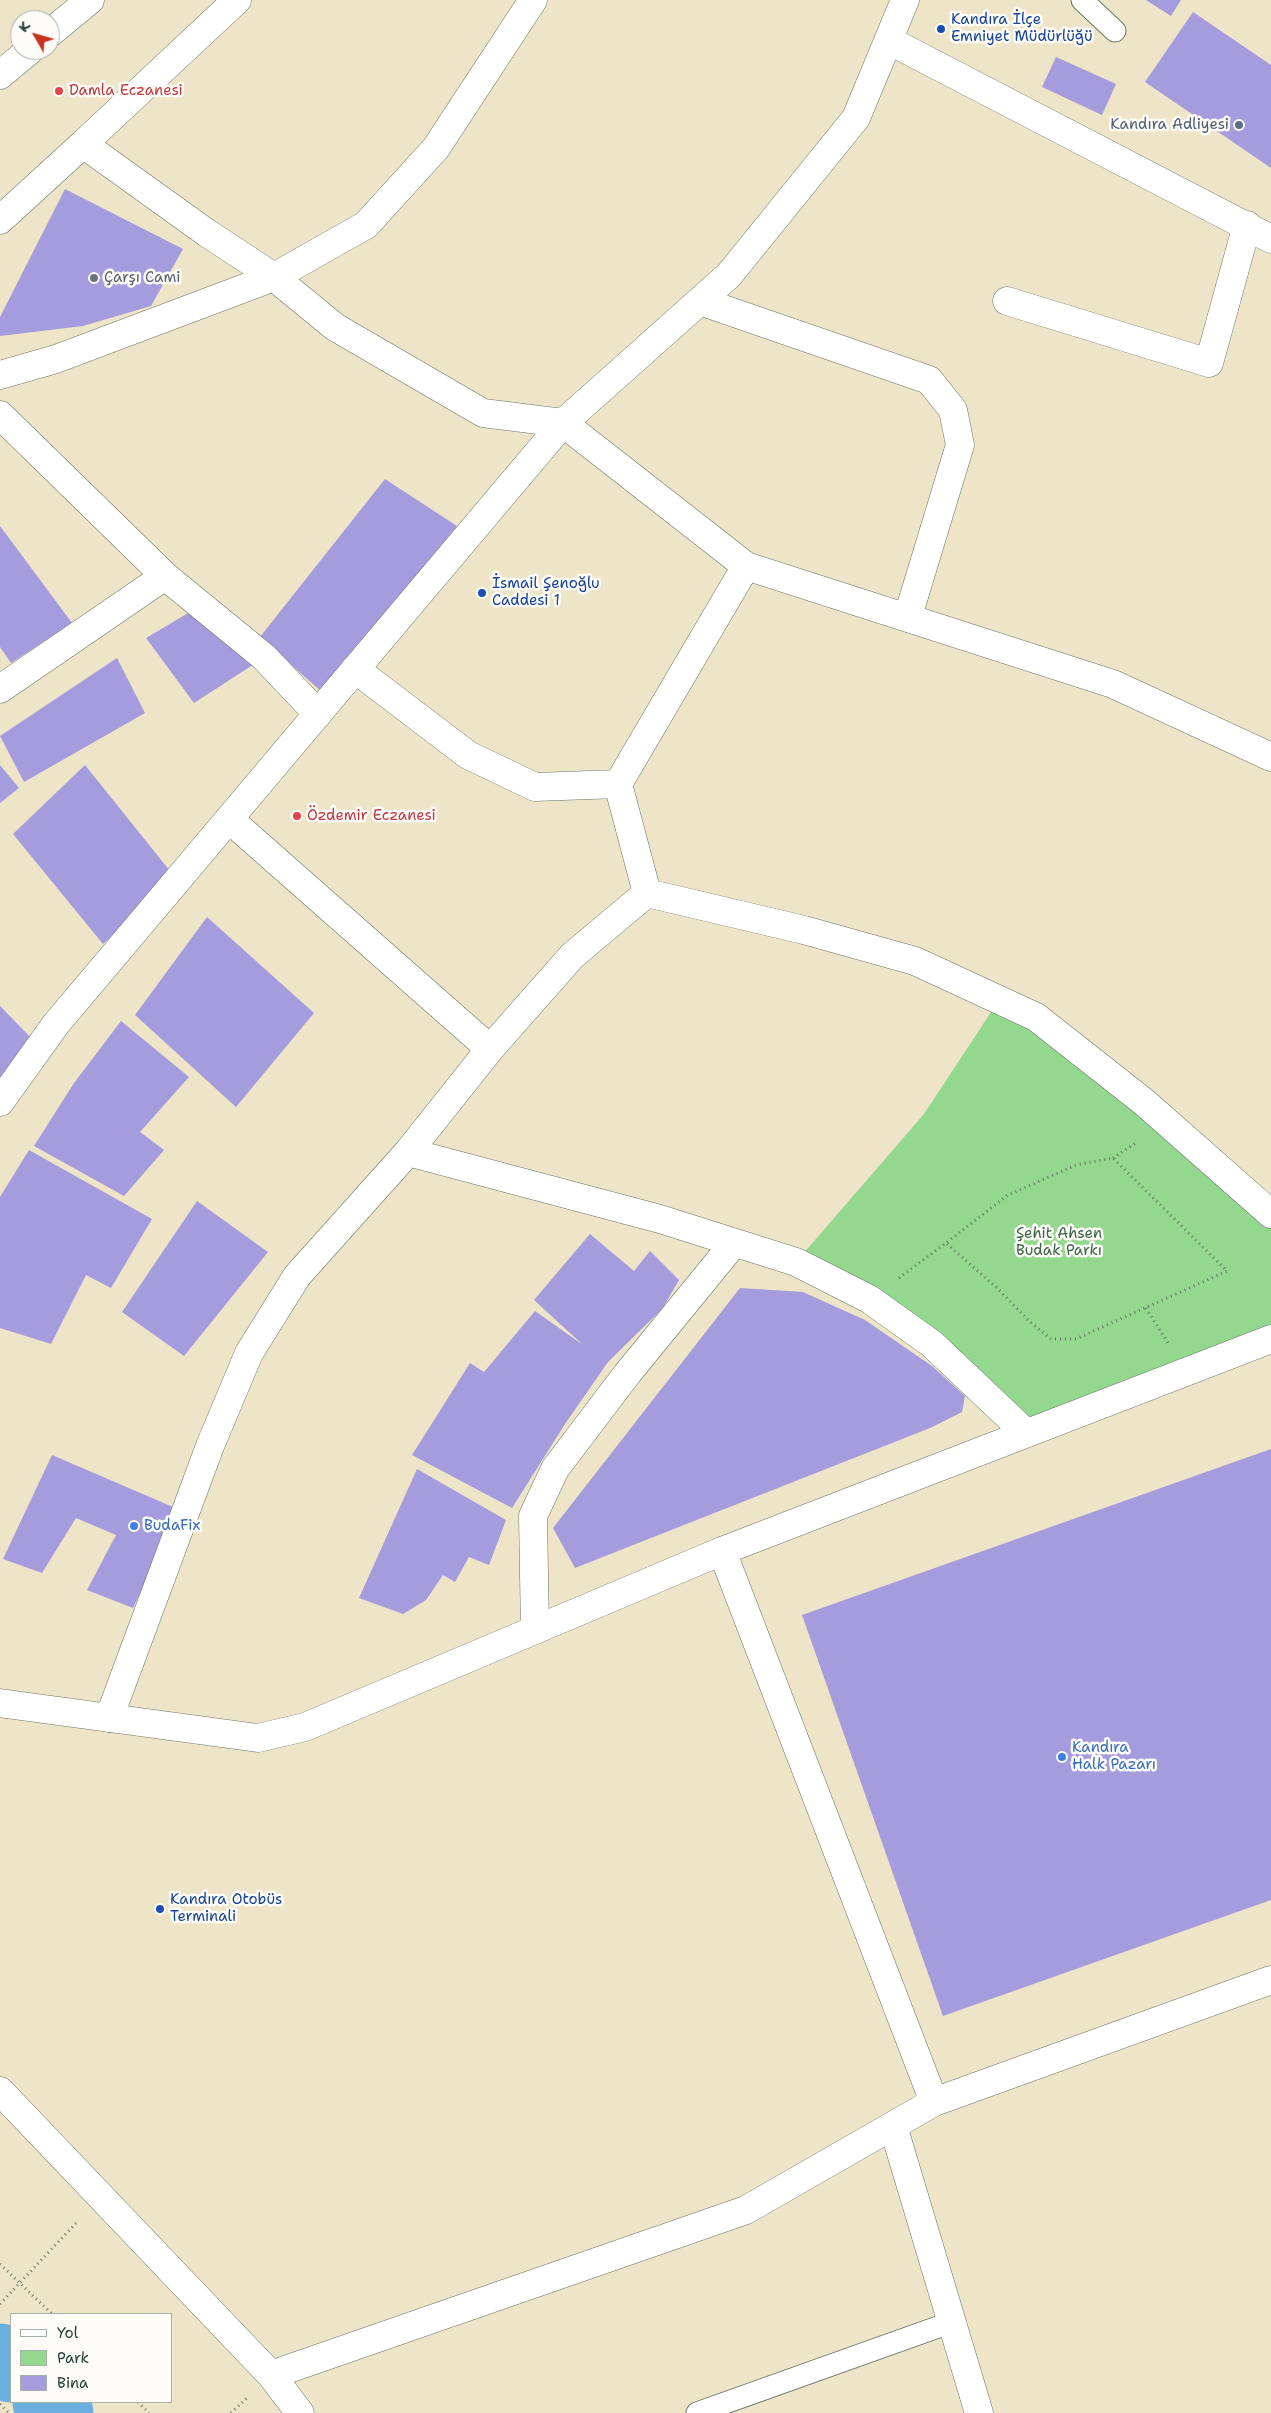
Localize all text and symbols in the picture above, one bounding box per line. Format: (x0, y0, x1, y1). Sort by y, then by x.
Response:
north arrow (10, 10, 60, 60)
place label: Kandıra İlçe Emniyet Müdürlüğü (951, 11, 1093, 46)
text: K (14, 17, 34, 36)
marker: Kandıra İlçe Emniyet Müdürlüğü (935, 23, 947, 35)
place label: Damla Eczanesi (69, 82, 183, 100)
marker: Damla Eczanesi (53, 85, 65, 97)
place label: Kandıra Adliyesi (1110, 116, 1229, 134)
marker: Kandıra Adliyesi (1233, 119, 1245, 131)
place label: Çarşı Cami (104, 269, 180, 287)
marker: Çarşı Cami (88, 272, 100, 284)
place label: İsmail Şenoğlu Caddesi 1 (492, 575, 600, 610)
marker: İsmail Şenoğlu Caddesi 1 (476, 587, 488, 599)
place label: Özdemir Eczanesi (307, 807, 436, 825)
marker: Özdemir Eczanesi (291, 810, 303, 822)
park label: Şehit Ahsen Budak Parkı (1016, 1225, 1102, 1260)
place label: BudaFix (144, 1517, 200, 1535)
marker: BudaFix (128, 1520, 140, 1532)
place label: Kandıra Halk Pazarı (1072, 1739, 1156, 1774)
marker: Kandıra Halk Pazarı (1056, 1751, 1068, 1763)
place label: Kandıra Otobüs Terminali (170, 1891, 282, 1926)
marker: Kandıra Otobüs Terminali (154, 1903, 166, 1915)
legend (10, 2313, 172, 2403)
text: Yol (57, 2323, 78, 2343)
text: Park (57, 2348, 89, 2368)
text: Bina (57, 2373, 88, 2393)

